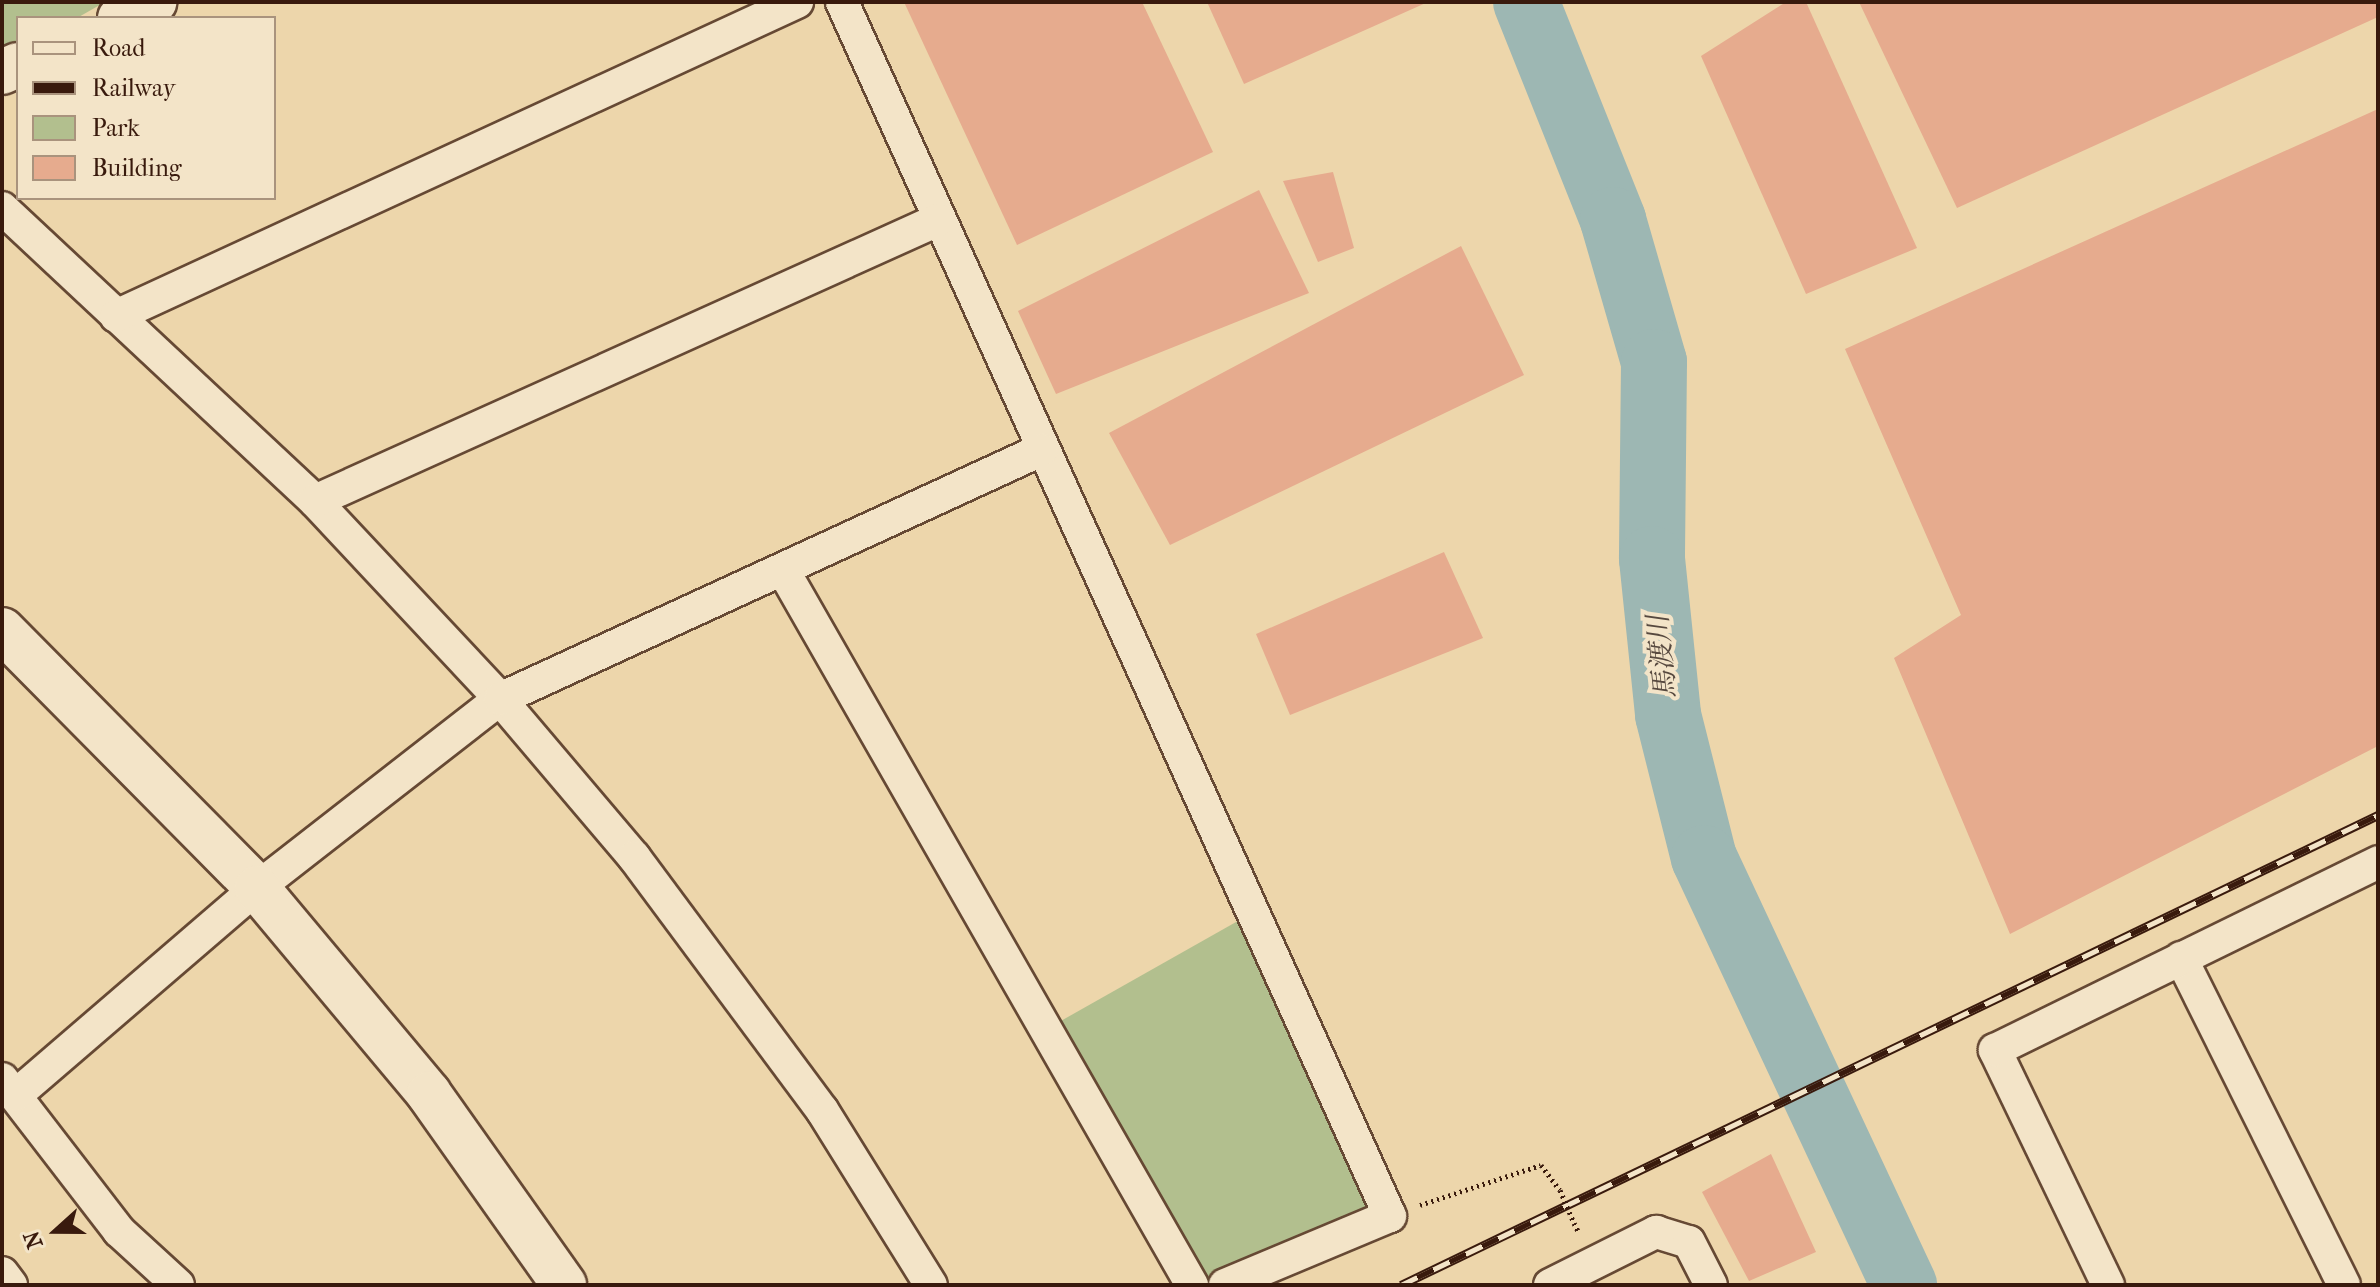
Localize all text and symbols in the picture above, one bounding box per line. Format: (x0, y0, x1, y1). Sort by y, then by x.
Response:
legend (16, 16, 276, 200)
text: Road (92, 34, 145, 62)
text: Railway (92, 74, 175, 102)
text: Park (92, 114, 140, 142)
text: Building (92, 154, 182, 182)
water label: 馬渡川 (1641, 613, 1683, 701)
north arrow (16, 1191, 96, 1271)
text: N (18, 1227, 49, 1252)

